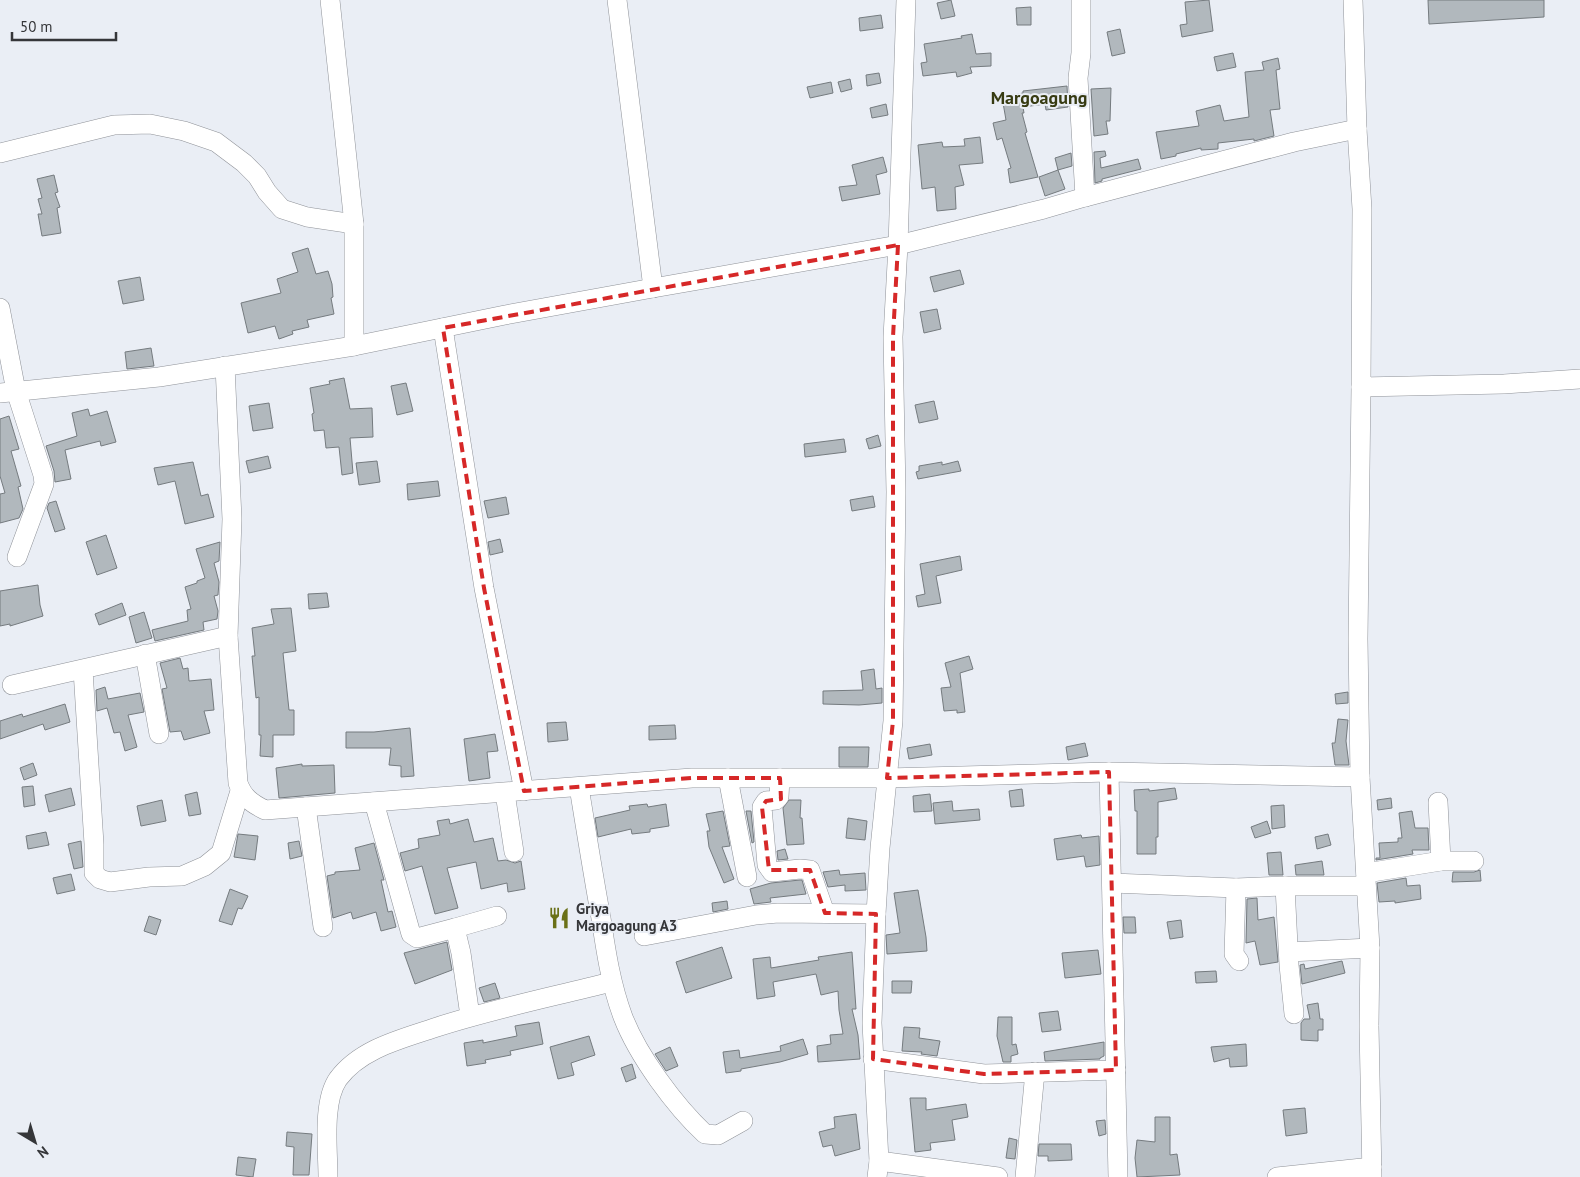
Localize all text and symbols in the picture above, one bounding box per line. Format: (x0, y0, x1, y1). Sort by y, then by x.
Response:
scale bar (12, 10, 116, 42)
text: 50 m (20, 17, 53, 36)
district label: Margoagung (991, 86, 1087, 109)
place label: Griya Margoagung A3 (576, 899, 677, 935)
restaurant icon: Griya Margoagung A3 (546, 905, 572, 931)
north arrow (10, 1117, 60, 1167)
text: N (34, 1142, 52, 1162)

